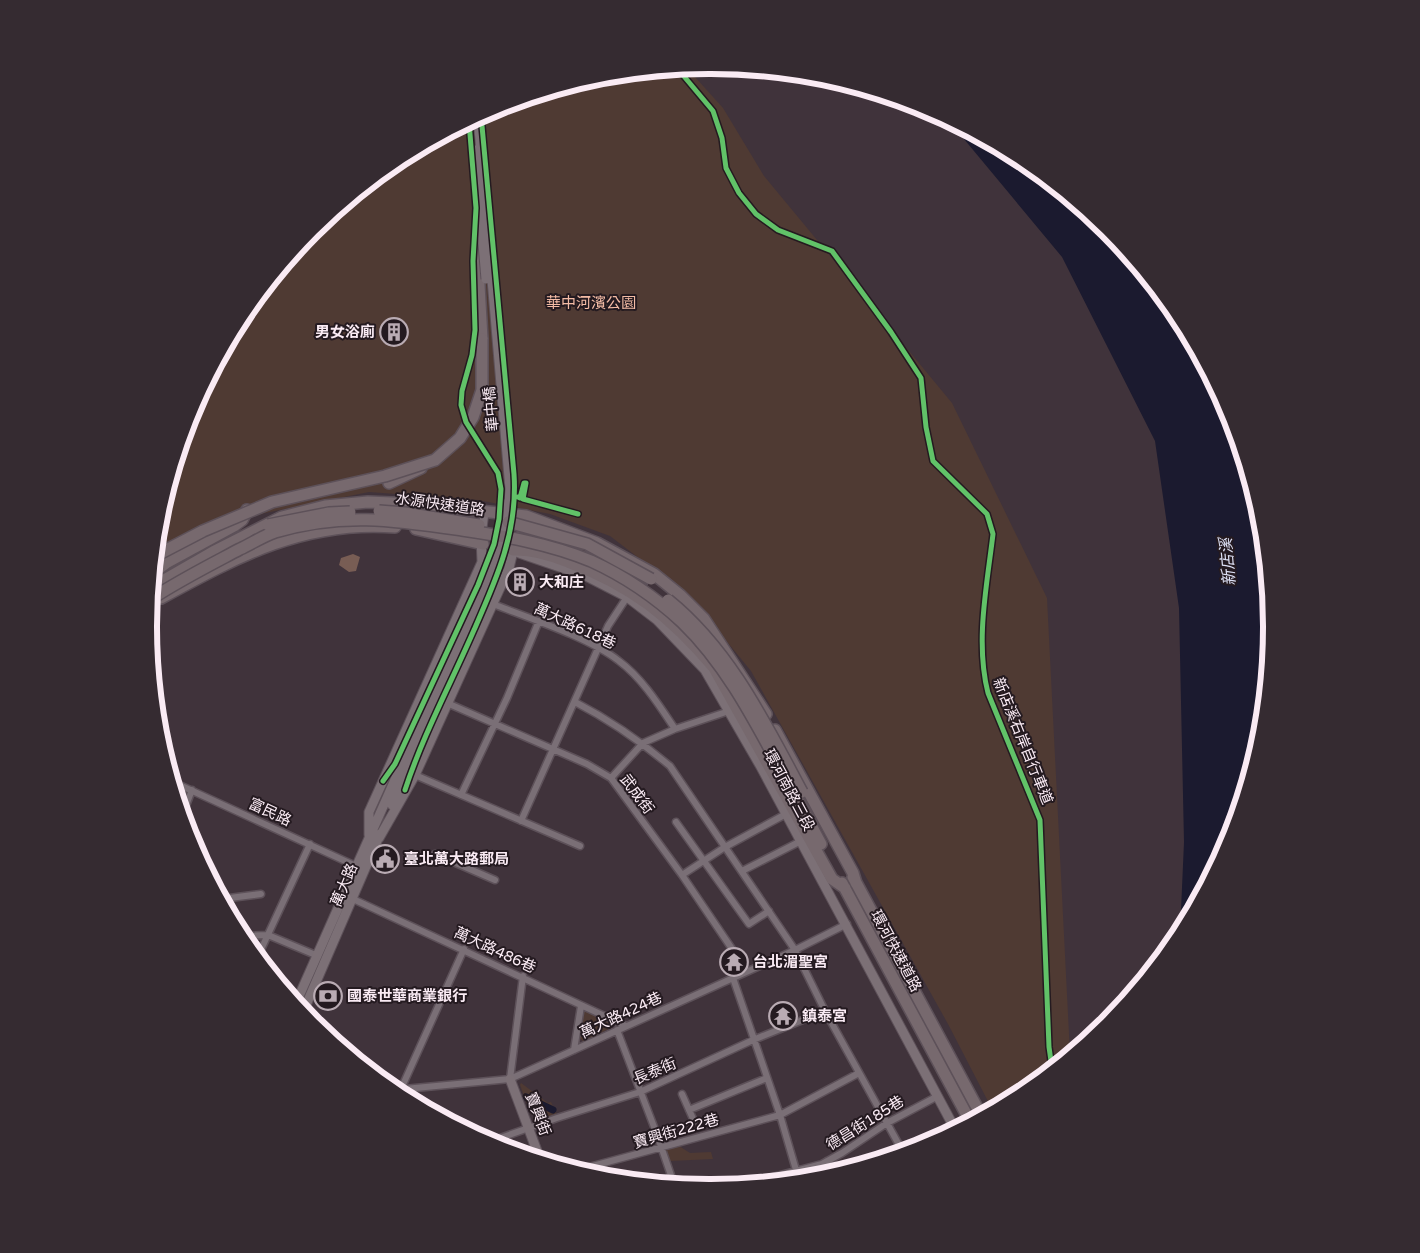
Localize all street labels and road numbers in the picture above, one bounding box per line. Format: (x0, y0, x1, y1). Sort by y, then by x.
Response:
street label: 華中橋 (480, 386, 502, 432)
street label: 水源快速道路 (394, 489, 486, 519)
street label: 萬大路618巷 (531, 599, 619, 653)
street label: 新店溪右岸自行車道 (989, 675, 1057, 807)
street label: 環河南路三段 (760, 746, 818, 834)
street label: 武成街 (616, 771, 658, 817)
street label: 富民路 (246, 794, 294, 830)
street label: 萬大路 (327, 861, 361, 909)
street label: 環河快速道路 (867, 907, 925, 995)
street label: 萬大路486巷 (451, 923, 539, 977)
street label: 萬大路424巷 (577, 988, 665, 1042)
street label: 長泰街 (631, 1054, 679, 1088)
street label: 寶興街 (522, 1090, 554, 1138)
street label: 德昌街185巷 (823, 1092, 907, 1154)
street label: 寶興街222巷 (631, 1110, 721, 1152)

